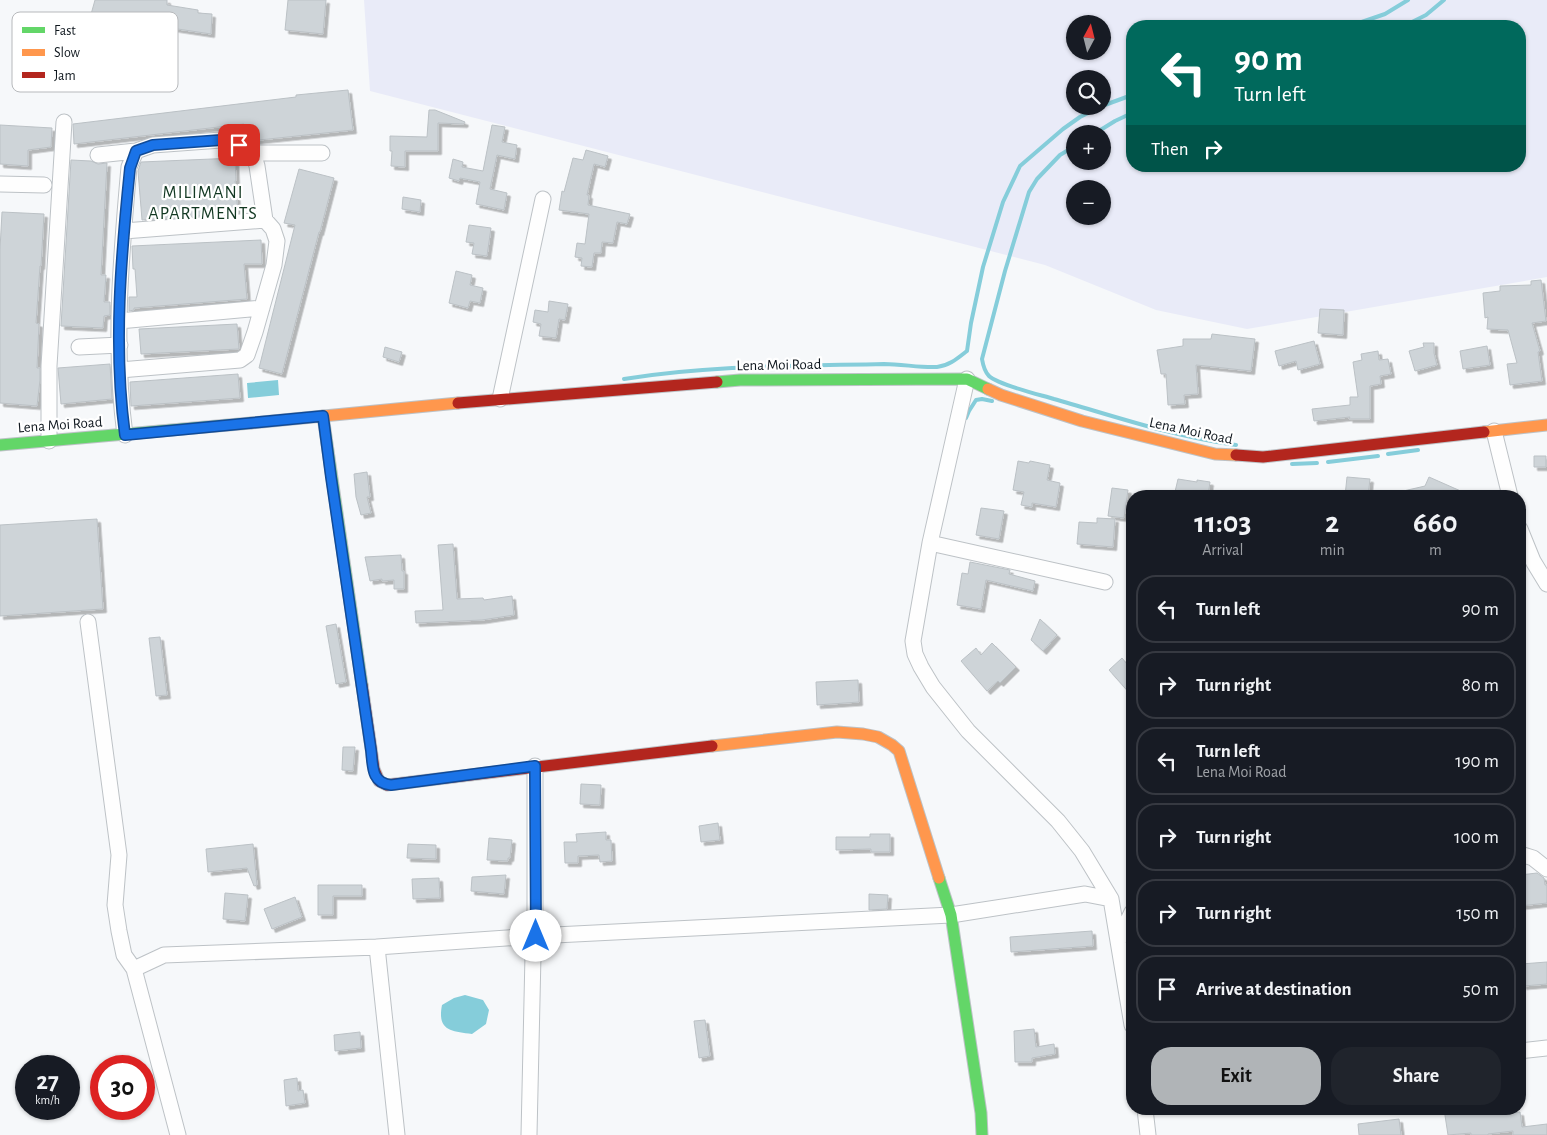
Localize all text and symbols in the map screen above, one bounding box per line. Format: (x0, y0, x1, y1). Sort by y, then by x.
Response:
legend (12, 12, 178, 92)
north arrow (1066, 15, 1111, 60)
map controls (1066, 15, 1111, 225)
text: Fast (54, 24, 76, 38)
icon: left (1151, 40, 1216, 105)
text: 90 m (1234, 42, 1303, 77)
text: Slow (54, 46, 81, 60)
text: Jam (54, 69, 76, 83)
button: search (1066, 70, 1111, 115)
text: Turn left (1234, 83, 1306, 105)
pin (218, 124, 260, 166)
button: + (1066, 125, 1111, 170)
icon: arrive (225, 131, 253, 159)
icon: right (1199, 135, 1227, 163)
text: Then (1151, 140, 1189, 159)
button: − (1066, 180, 1111, 225)
district label: MILIMANI APARTMENTS (148, 184, 258, 223)
street label: Lena Moi Road (736, 357, 822, 373)
street label: Lena Moi Road (17, 415, 103, 435)
street label: Lena Moi Road (1148, 415, 1234, 447)
text: 11:03 (1194, 508, 1251, 538)
text: 2 (1325, 508, 1339, 538)
text: 660 (1413, 508, 1458, 538)
text: Arrival (1202, 542, 1243, 558)
text: min (1320, 542, 1345, 558)
text: m (1429, 542, 1442, 558)
icon: left (1153, 595, 1181, 623)
text: Turn left (1196, 600, 1260, 619)
text: 90 m (1462, 600, 1499, 619)
icon: right (1153, 671, 1181, 699)
text: Turn right (1196, 676, 1271, 695)
text: 80 m (1462, 676, 1499, 695)
text: Turn left (1196, 742, 1260, 761)
icon: left (1153, 747, 1181, 775)
text: 190 m (1455, 752, 1499, 771)
text: Lena Moi Road (1196, 764, 1287, 780)
icon: right (1153, 823, 1181, 851)
text: Turn right (1196, 828, 1271, 847)
text: 100 m (1454, 828, 1499, 847)
icon: right (1153, 899, 1181, 927)
text: Turn right (1196, 904, 1271, 923)
text: 150 m (1456, 904, 1499, 923)
position arrow (509, 909, 561, 961)
icon: arrive (1153, 975, 1181, 1003)
text: Arrive at destination (1196, 980, 1352, 999)
text: 50 m (1463, 980, 1499, 999)
button: Exit (1151, 1047, 1321, 1105)
button: Share (1331, 1047, 1501, 1105)
speed limit sign: 30 (90, 1055, 155, 1120)
text: 27 (36, 1069, 59, 1094)
text: km/h (35, 1094, 60, 1106)

